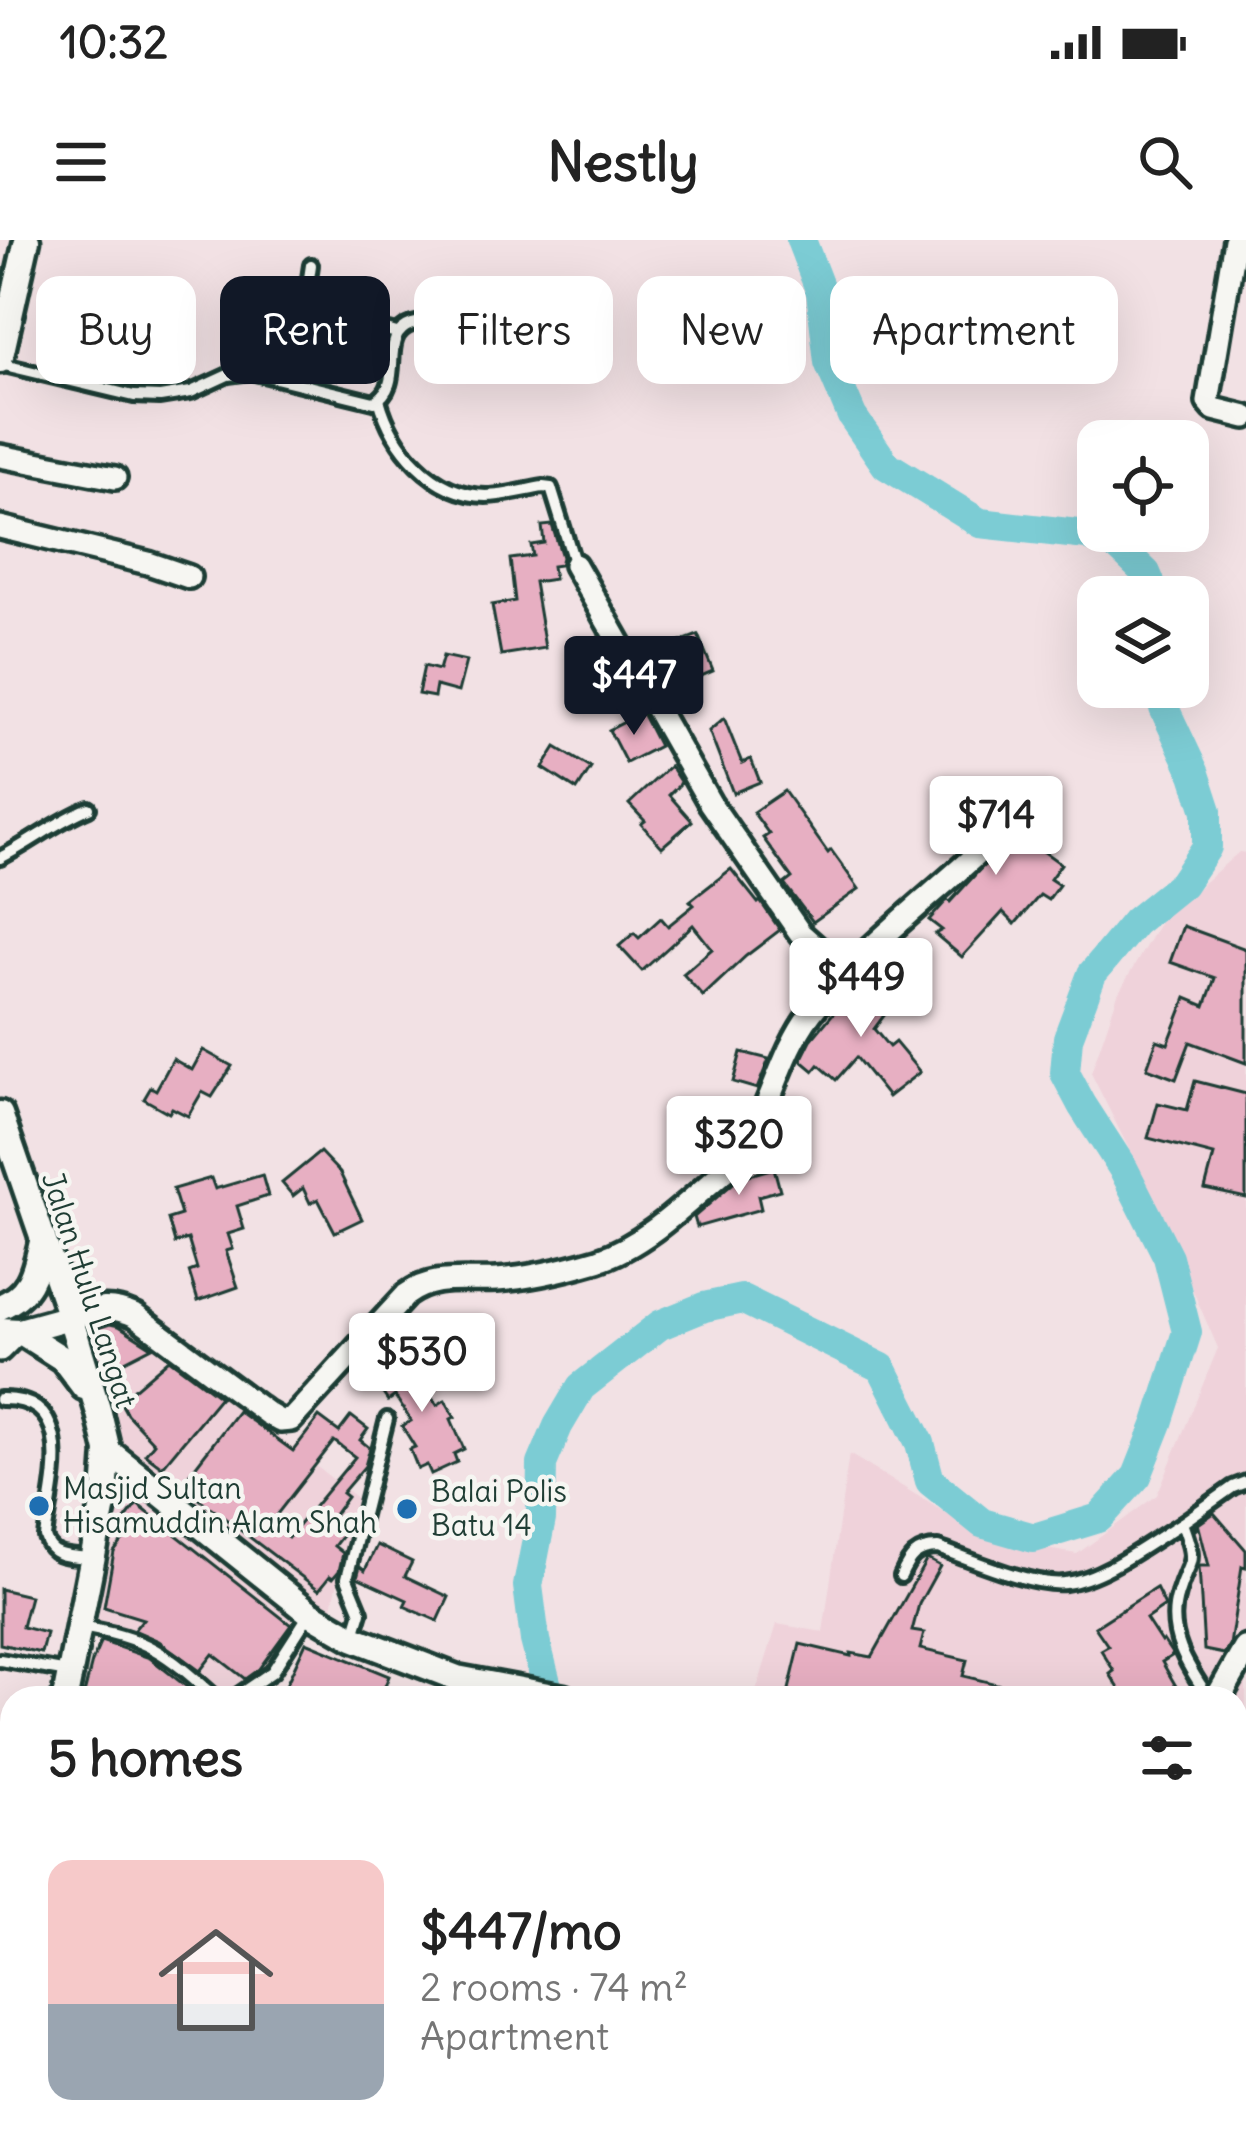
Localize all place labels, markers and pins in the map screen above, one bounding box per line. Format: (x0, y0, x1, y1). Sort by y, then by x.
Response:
pin: $447 (563, 636, 705, 738)
pin: $714 (925, 776, 1067, 878)
pin: $449 (790, 938, 932, 1040)
pin: $320 (668, 1096, 810, 1198)
pin: $530 (351, 1313, 493, 1415)
place label: Masjid Sultan Hisamuddin Alam Shah (63, 1469, 377, 1541)
place label: Balai Polis Batu 14 (431, 1472, 567, 1544)
marker: Masjid Sultan Hisamuddin Alam Shah (26, 1493, 52, 1519)
marker: Balai Polis Batu 14 (394, 1496, 420, 1522)

